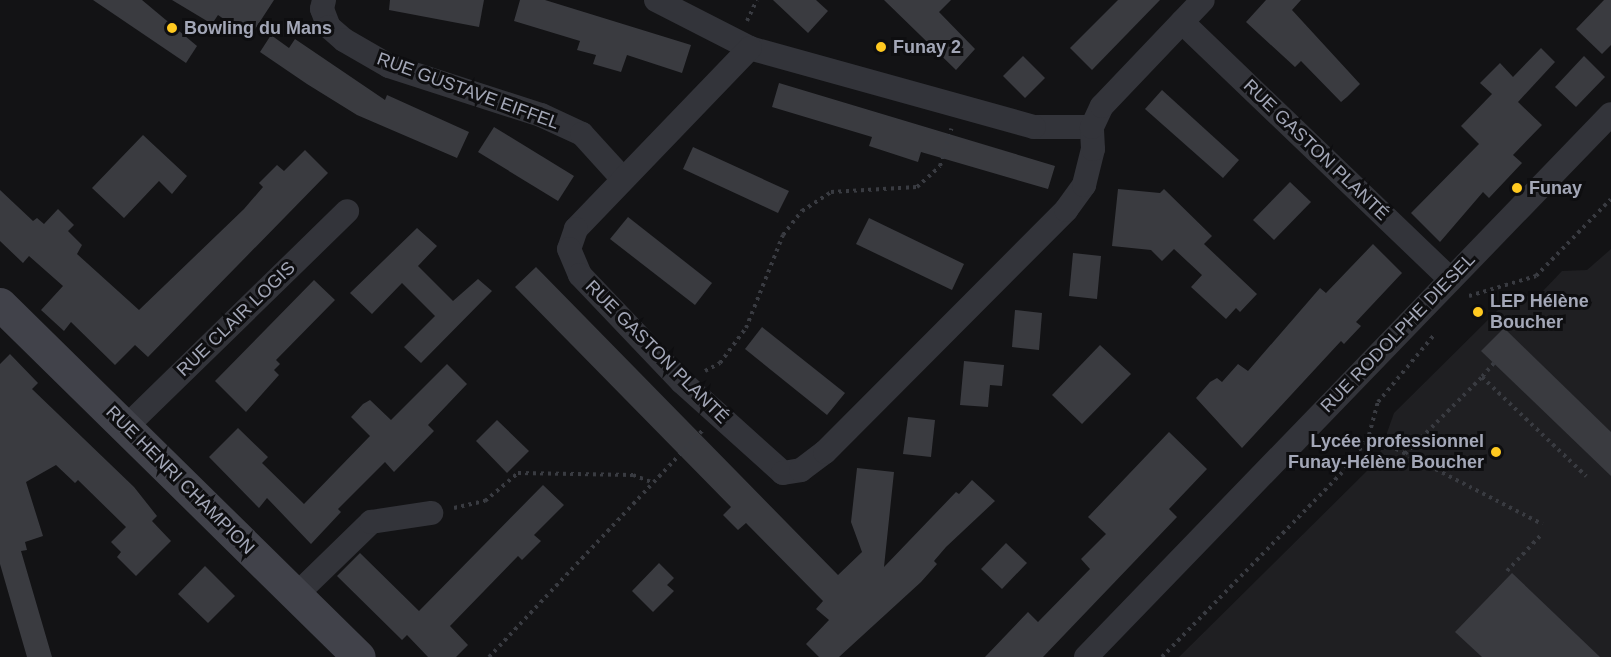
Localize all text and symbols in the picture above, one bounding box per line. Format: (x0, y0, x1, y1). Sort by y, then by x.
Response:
place label: Bowling du Mans (184, 17, 332, 39)
marker: Bowling du Mans (165, 21, 179, 35)
place label: Funay 2 (893, 36, 961, 58)
marker: Funay 2 (874, 40, 888, 54)
street label: RUE GUSTAVE EIFFEL (374, 48, 562, 134)
street label: RUE GASTON PLANTÉ (1239, 75, 1393, 225)
place label: Funay (1529, 177, 1582, 199)
marker: Funay (1510, 181, 1524, 195)
street label: RUE RODOLPHE DIESEL (1316, 249, 1480, 417)
street label: RUE CLAIR LOGIS (172, 257, 300, 381)
street label: RUE GASTON PLANTÉ (581, 276, 733, 428)
place label: LEP Hélène Boucher (1490, 291, 1589, 334)
marker: LEP Hélène Boucher (1471, 305, 1485, 319)
street label: RUE HENRI CHAMPION (101, 401, 259, 559)
place label: Lycée professionnel Funay-Hélène Boucher (1288, 431, 1484, 474)
marker: Lycée professionnel Funay-Hélène Boucher (1489, 445, 1503, 459)

